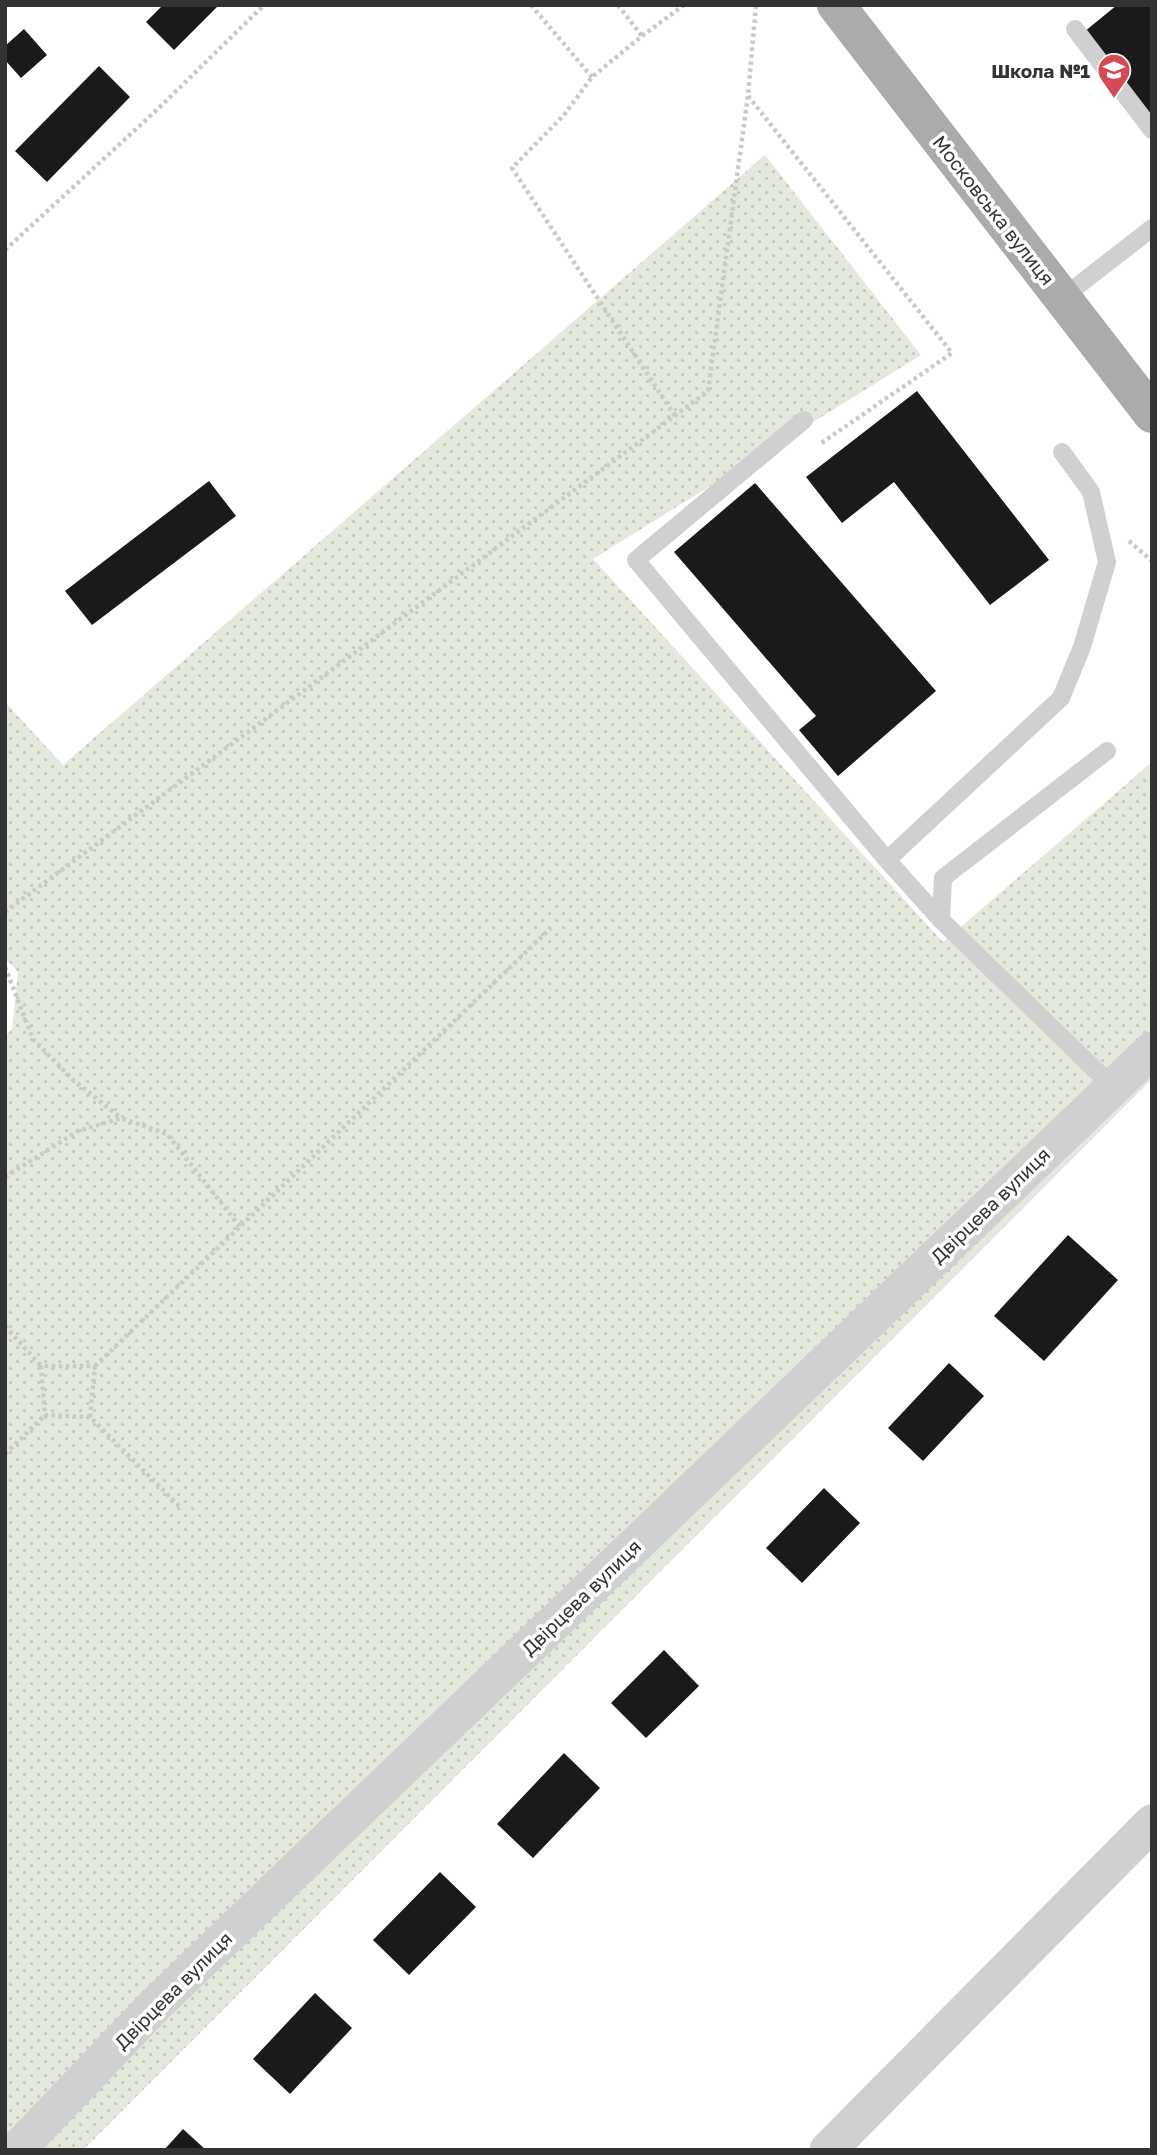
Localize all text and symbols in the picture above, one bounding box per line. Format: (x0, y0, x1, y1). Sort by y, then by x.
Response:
school or university icon: Школа №1 (1095, 51, 1133, 100)
place label: Школа №1 (991, 59, 1090, 82)
street label: Московська вулиця (928, 131, 1060, 289)
street label: Двірцева вулиця (926, 1142, 1054, 1268)
street label: Двірцева вулиця (517, 1534, 645, 1660)
street label: Двірцева вулиця (110, 1927, 236, 2053)

